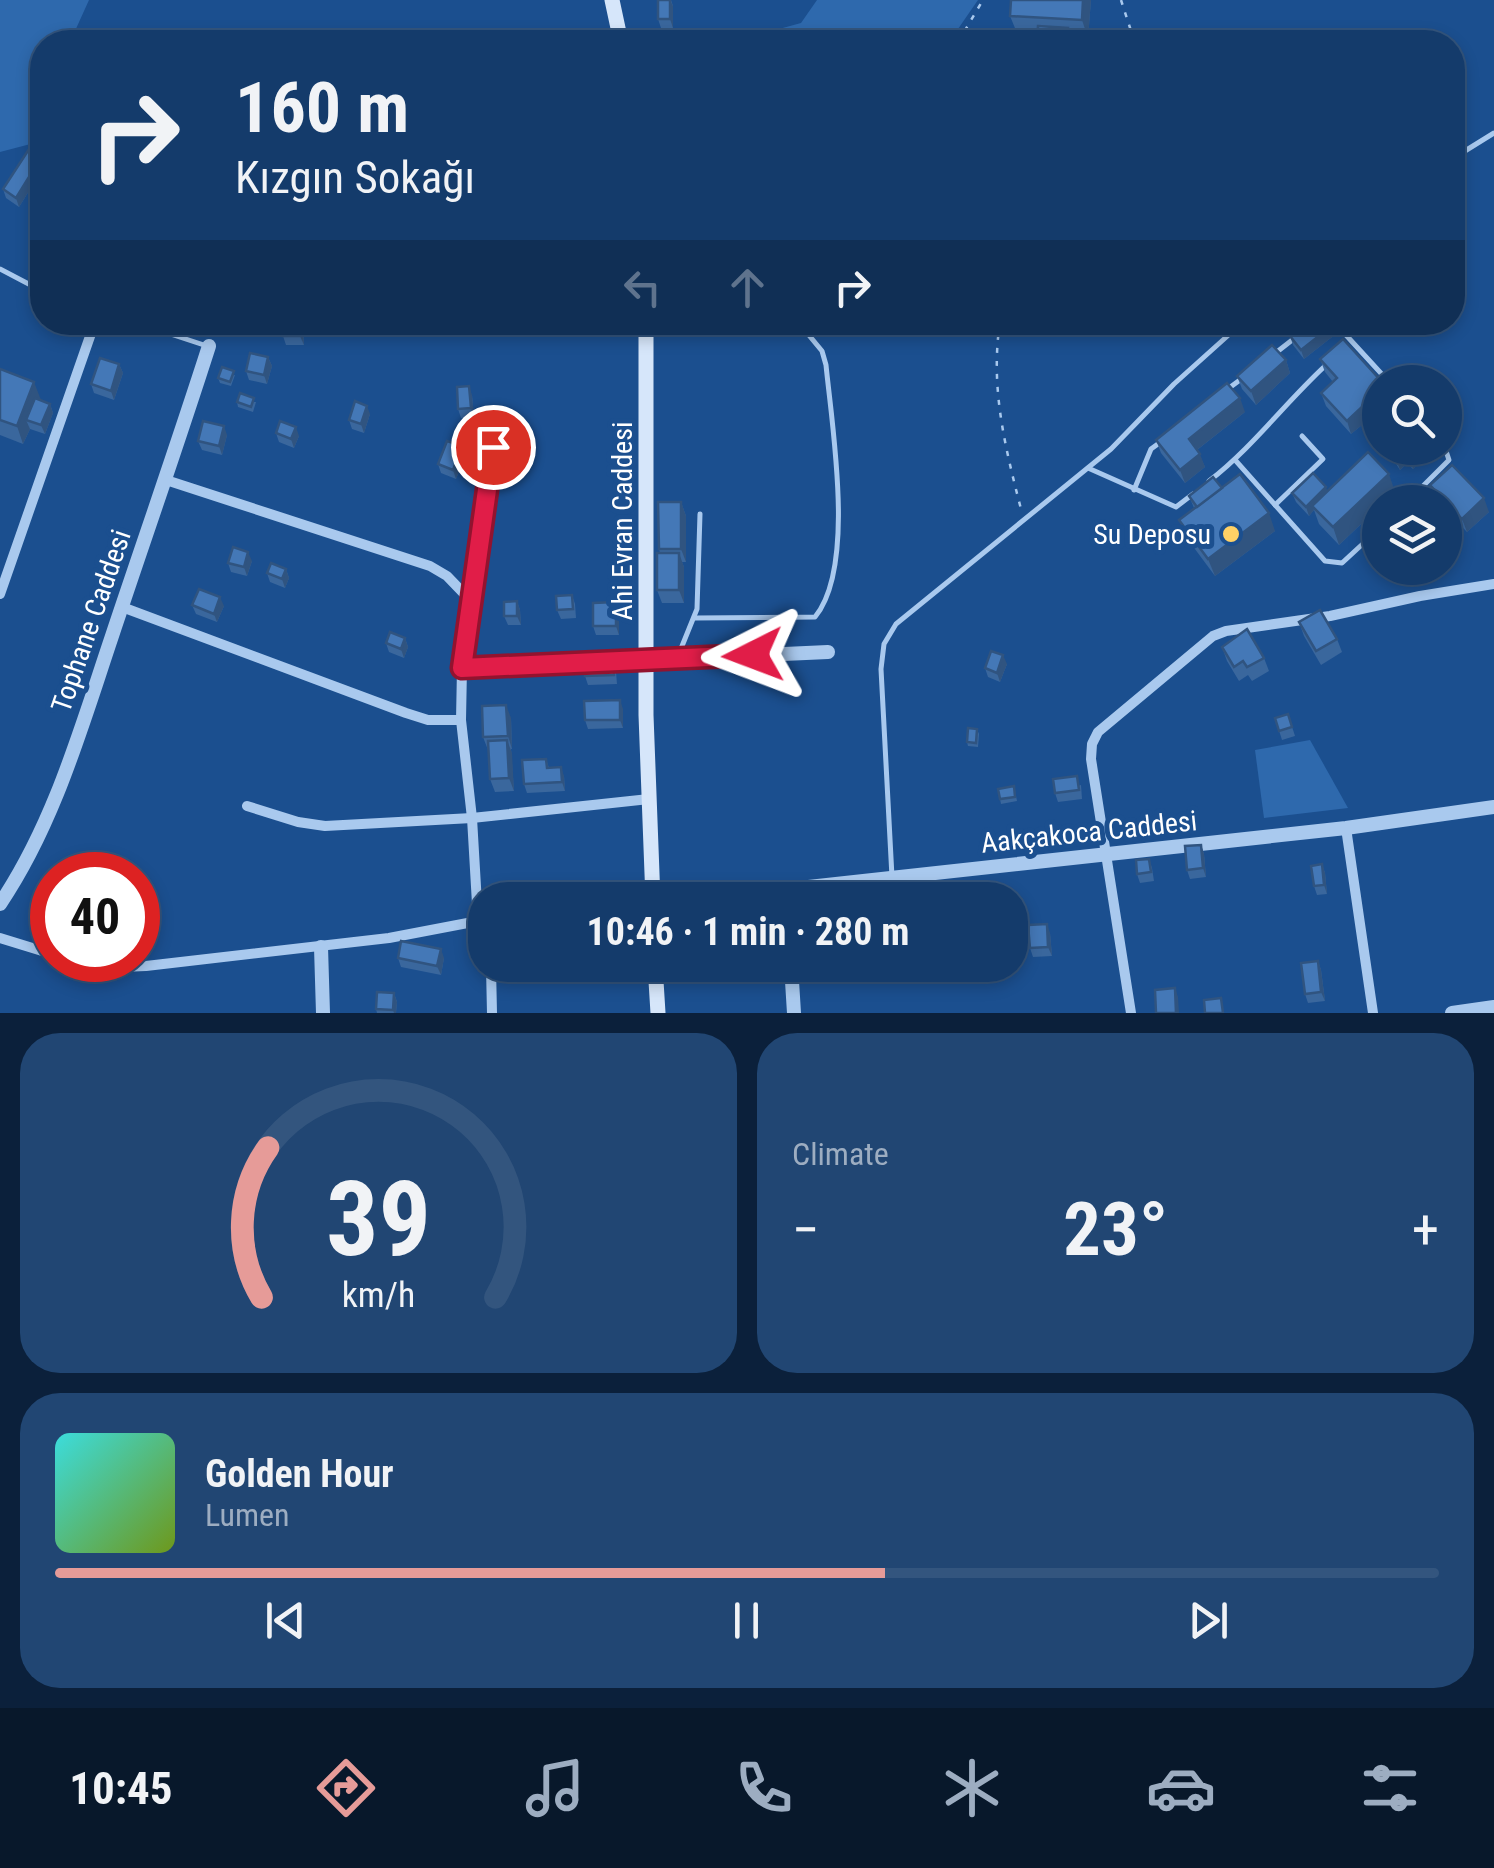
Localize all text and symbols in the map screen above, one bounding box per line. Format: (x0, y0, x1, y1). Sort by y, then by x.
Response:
text: 160 m (235, 67, 409, 149)
icon: right (70, 70, 200, 200)
text: Kızgın Sokağı (235, 151, 475, 204)
icon: left (615, 260, 670, 315)
icon: ahead (720, 260, 775, 315)
icon: right (825, 260, 880, 315)
map controls (1362, 365, 1462, 585)
button: search (1362, 365, 1462, 465)
pin (451, 405, 536, 490)
icon: arrive (466, 420, 521, 475)
street label: Ahi Evran Caddesi (606, 422, 639, 620)
button: layers (1362, 485, 1462, 585)
place label: Su Deposu (1093, 518, 1211, 551)
marker: Su Deposu (1220, 523, 1242, 545)
street label: Tophane Caddesi (44, 526, 138, 716)
position arrow (701, 603, 805, 707)
street label: Aakçakoca Caddesi (979, 804, 1199, 860)
speed limit sign: 40 (30, 852, 160, 982)
text: 10:46 · 1 min · 280 m (587, 910, 909, 954)
text: Climate (792, 1135, 889, 1173)
text: 39 (326, 1159, 431, 1280)
text: 23° (1063, 1185, 1168, 1273)
text: − (792, 1198, 820, 1262)
text: + (1412, 1198, 1439, 1262)
text: km/h (342, 1274, 415, 1316)
text: Golden Hour (205, 1452, 394, 1496)
text: Lumen (205, 1496, 290, 1534)
icon: previous (258, 1593, 313, 1648)
icon: pause (719, 1593, 774, 1648)
icon: next (1181, 1593, 1236, 1648)
icon: directions (311, 1753, 381, 1823)
icon: music (520, 1753, 590, 1823)
icon: phone (729, 1753, 799, 1823)
icon: climate (937, 1753, 1007, 1823)
icon: car (1146, 1753, 1216, 1823)
icon: filters (1355, 1753, 1425, 1823)
text: 10:45 (69, 1762, 173, 1815)

